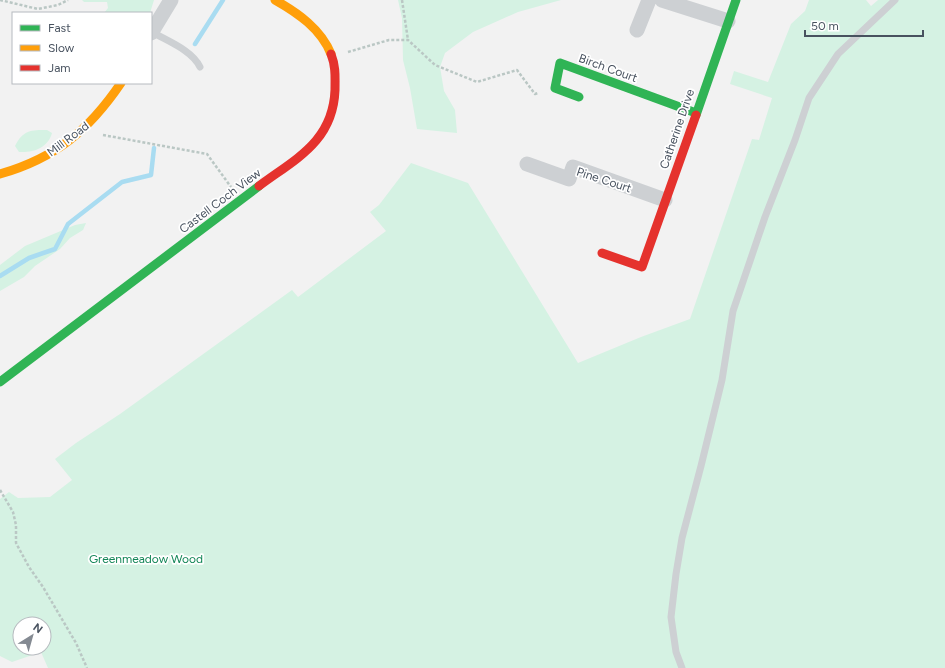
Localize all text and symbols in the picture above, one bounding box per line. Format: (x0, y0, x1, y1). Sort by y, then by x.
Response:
legend (12, 12, 152, 84)
scale bar (805, 12, 923, 38)
text: 50 m (811, 19, 839, 33)
text: Fast (48, 21, 71, 35)
text: Slow (48, 41, 75, 55)
street label: Birch Court (577, 51, 640, 85)
text: Jam (48, 61, 71, 75)
street label: Catherine Drive (657, 87, 697, 171)
street label: Mill Road (44, 119, 92, 159)
street label: Castell Coch View (177, 165, 264, 236)
street label: Pine Court (575, 165, 634, 196)
park label: Greenmeadow Wood (89, 552, 203, 566)
north arrow (12, 616, 52, 656)
text: N (30, 621, 45, 636)

